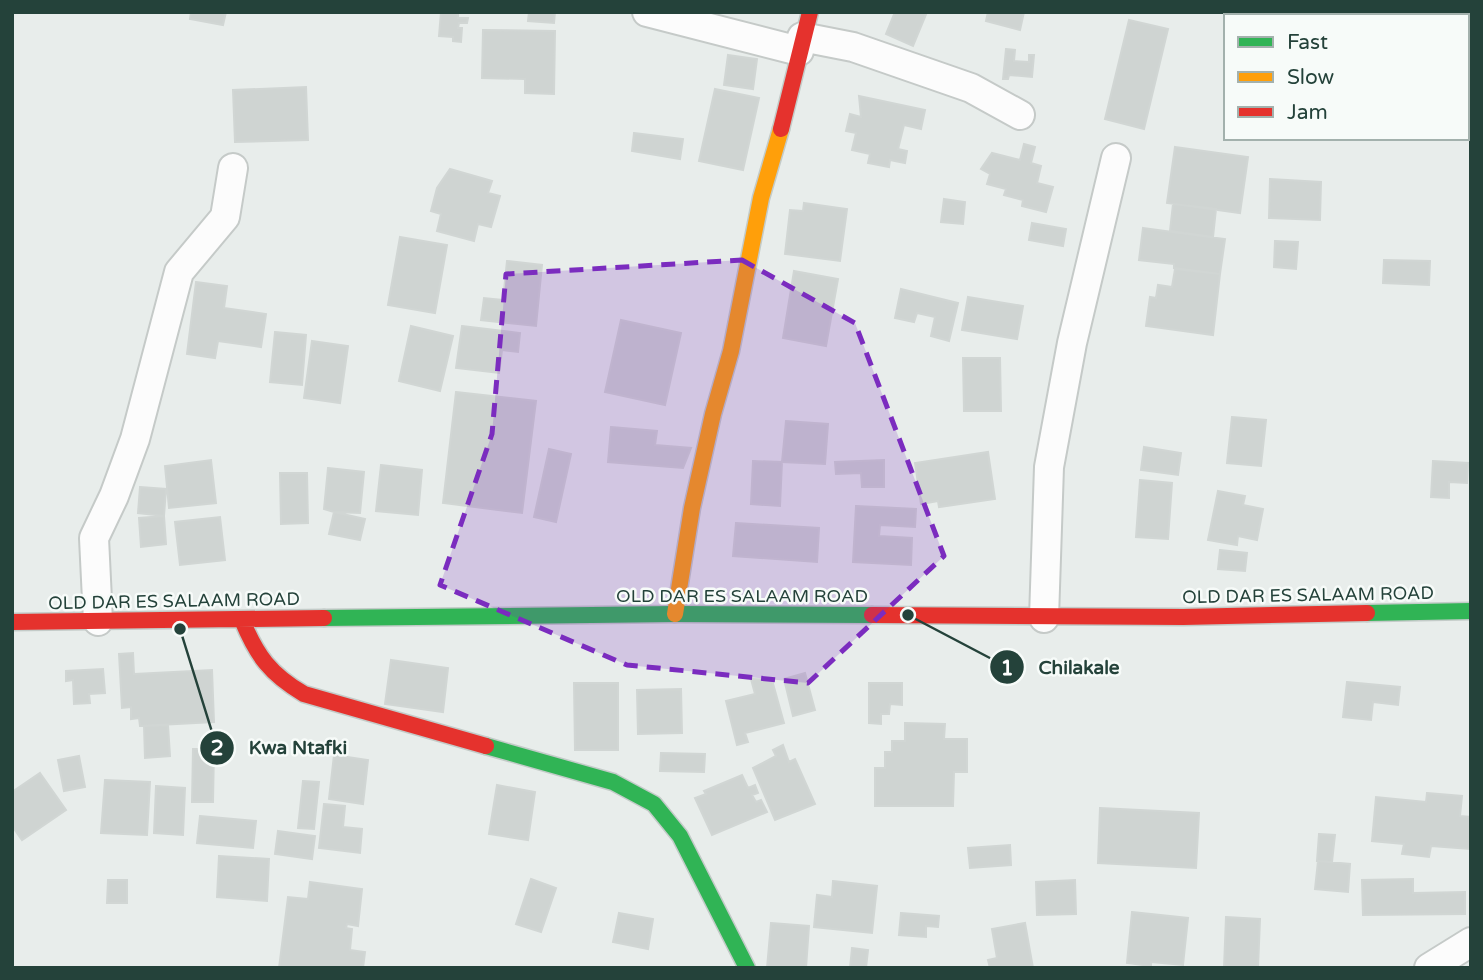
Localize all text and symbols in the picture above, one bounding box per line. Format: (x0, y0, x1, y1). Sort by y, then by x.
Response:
legend (1224, 14, 1469, 140)
text: Fast (1287, 30, 1328, 55)
text: Slow (1287, 65, 1335, 90)
text: Jam (1287, 100, 1328, 125)
street label: OLD DAR ES SALAAM ROAD (1182, 582, 1434, 608)
street label: OLD DAR ES SALAAM ROAD (616, 585, 868, 607)
street label: OLD DAR ES SALAAM ROAD (48, 588, 300, 614)
callout: Chilakale (989, 647, 1133, 687)
text: 1 (1000, 656, 1014, 681)
text: Chilakale (1038, 657, 1120, 679)
callout: Kwa Ntafki (199, 728, 361, 768)
text: 2 (210, 736, 224, 761)
text: Kwa Ntafki (249, 737, 347, 759)

